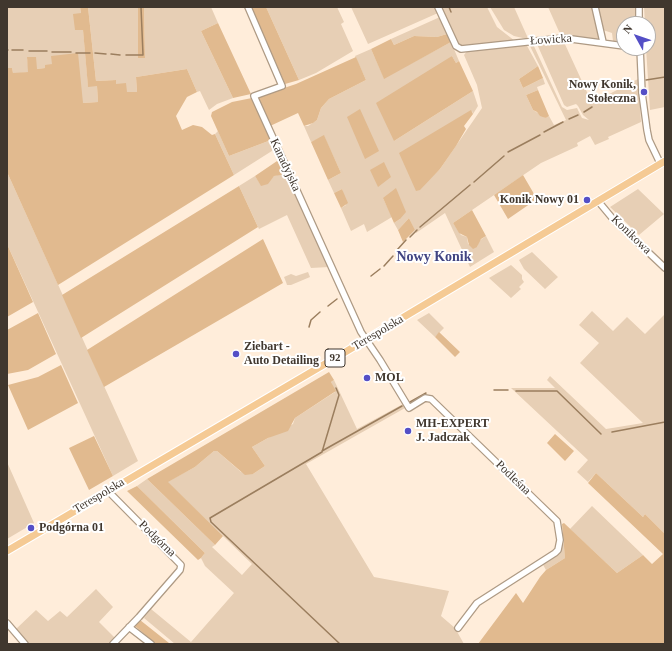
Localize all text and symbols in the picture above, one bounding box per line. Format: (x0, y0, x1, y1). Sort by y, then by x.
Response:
north arrow (616, 16, 656, 56)
text: N (620, 22, 635, 36)
street label: Łowicka (530, 31, 572, 49)
place label: Nowy Konik, Stołeczna (569, 78, 636, 106)
marker: Nowy Konik, Stołeczna (639, 87, 649, 97)
street label: Kanadyjska (267, 136, 303, 194)
place label: Konik Nowy 01 (500, 193, 579, 207)
marker: Konik Nowy 01 (582, 195, 592, 205)
street label: Konikowa (608, 212, 654, 258)
district label: Nowy Konik (396, 249, 472, 265)
street label: Terespolska (350, 312, 406, 354)
place label: Ziebart - Auto Detailing (244, 340, 319, 368)
marker: Ziebart - Auto Detailing (231, 349, 241, 359)
road number: 92 (325, 349, 345, 367)
place label: MOL (375, 371, 404, 385)
marker: MOL (362, 373, 372, 383)
place label: MH-EXPERT J. Jadczak (416, 417, 489, 445)
marker: MH-EXPERT J. Jadczak (403, 426, 413, 436)
street label: Podleśna (492, 458, 534, 498)
street label: Terespolska (71, 475, 127, 517)
street label: Podgórna (135, 518, 179, 560)
place label: Podgórna 01 (39, 521, 104, 535)
marker: Podgórna 01 (26, 523, 36, 533)

